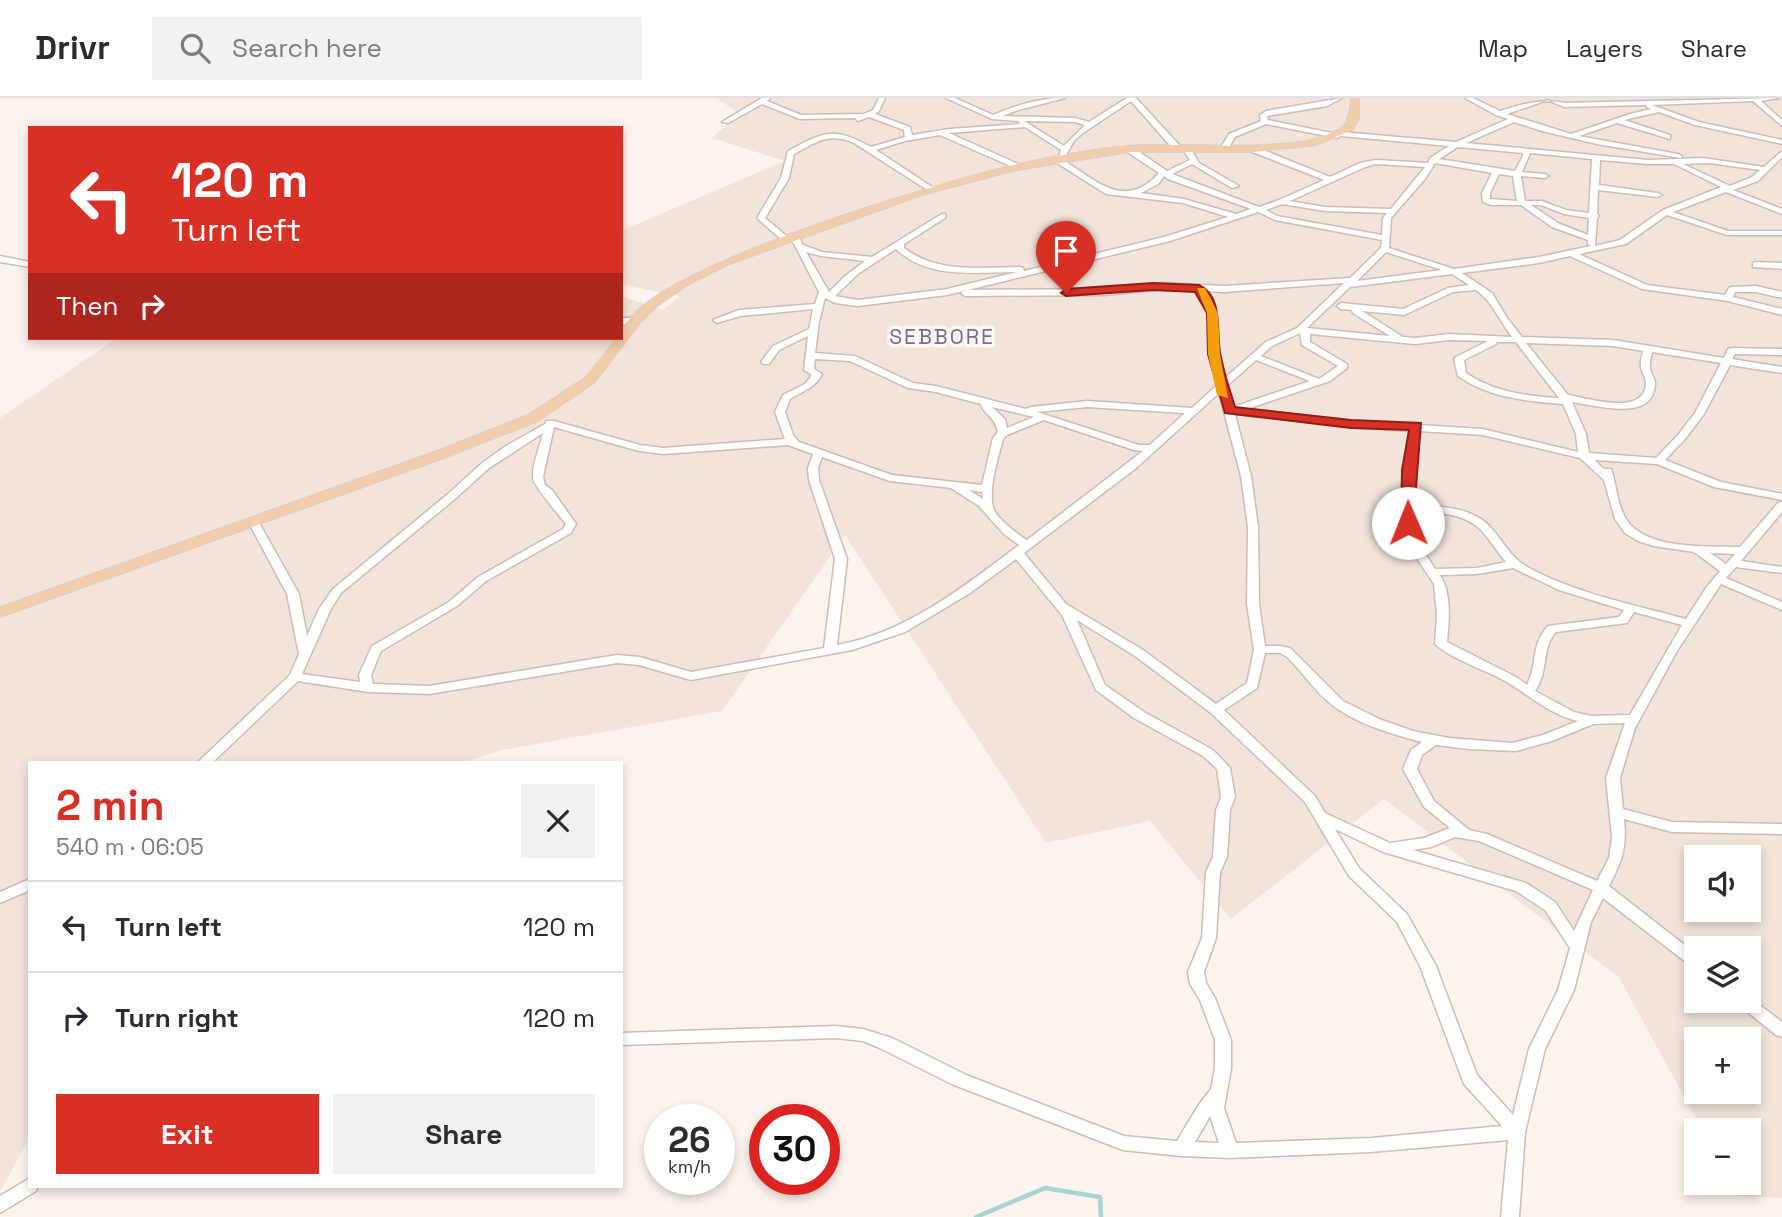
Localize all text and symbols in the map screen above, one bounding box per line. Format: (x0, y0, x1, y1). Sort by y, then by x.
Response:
search box (152, 17, 642, 80)
text: Drivr (35, 27, 110, 69)
icon: search (176, 29, 214, 67)
text: Search here (232, 31, 382, 65)
text: Map (1478, 33, 1528, 64)
text: Layers (1566, 33, 1643, 64)
text: Share (1681, 33, 1747, 64)
text: 120 m (171, 149, 308, 211)
icon: left (56, 154, 147, 245)
text: Turn left (171, 210, 301, 250)
pin (1036, 221, 1096, 293)
icon: arrive (1047, 232, 1085, 270)
icon: right (133, 287, 171, 325)
text: Then (56, 289, 119, 323)
district label: SEBBORE (889, 323, 995, 350)
position arrow (1371, 486, 1445, 560)
text: 2 min (56, 779, 165, 832)
button: close (521, 784, 595, 858)
text: 540 m · 06:05 (56, 832, 204, 862)
map controls (1684, 845, 1761, 1195)
button: sound (1684, 845, 1761, 922)
icon: left (56, 908, 94, 946)
text: Turn left (115, 910, 222, 944)
text: 120 m (523, 910, 595, 944)
button: layers (1684, 936, 1761, 1013)
icon: right (56, 999, 94, 1037)
text: Turn right (115, 1001, 239, 1035)
text: 120 m (523, 1001, 595, 1035)
button: + (1684, 1027, 1761, 1104)
button: Exit (56, 1094, 319, 1174)
button: Share (333, 1094, 595, 1174)
speed limit sign: 30 (749, 1104, 840, 1195)
text: 26 (668, 1118, 711, 1162)
button: − (1684, 1118, 1761, 1195)
text: km/h (668, 1155, 711, 1178)

